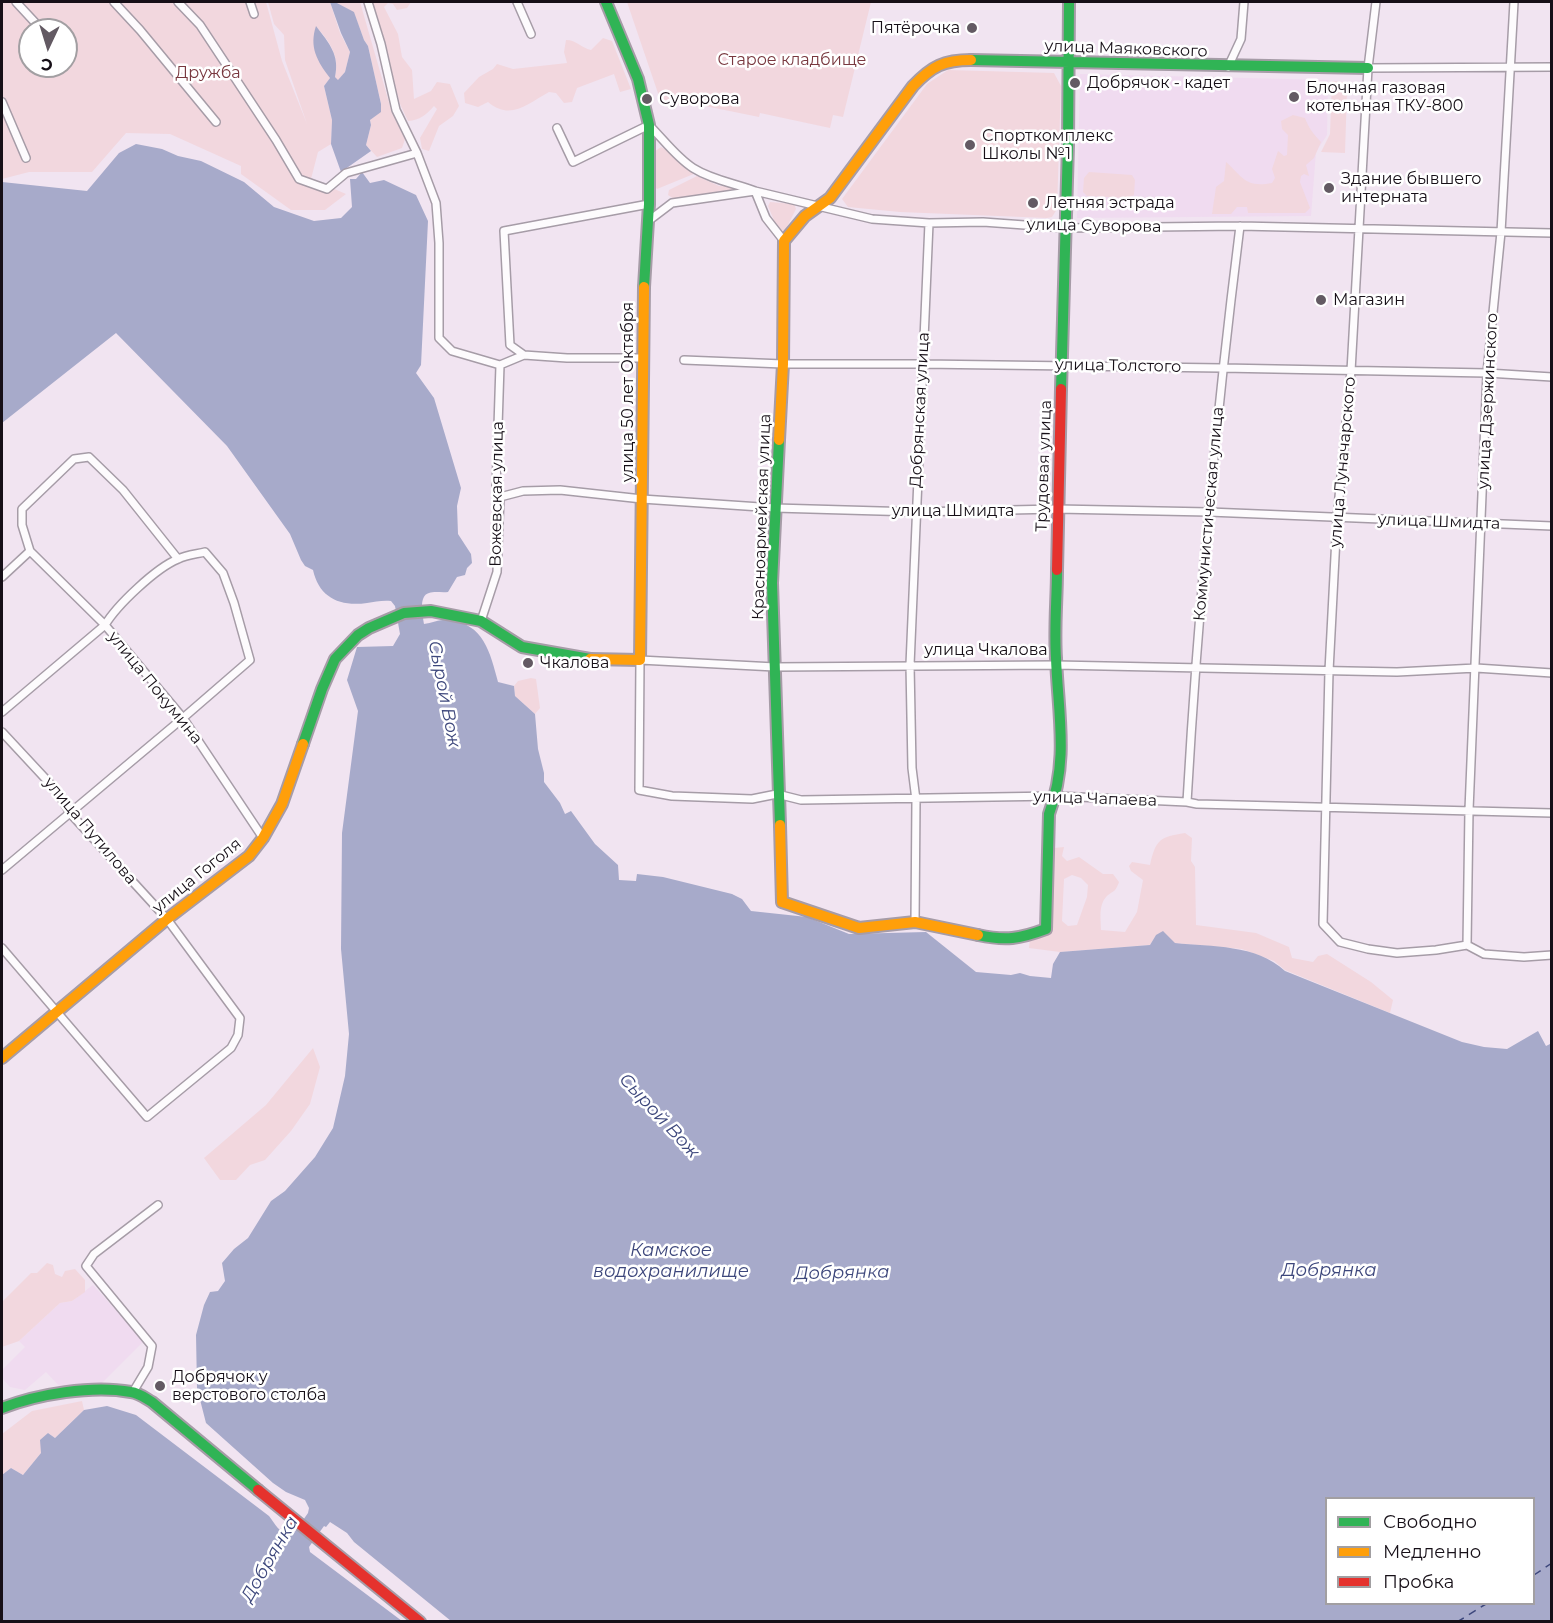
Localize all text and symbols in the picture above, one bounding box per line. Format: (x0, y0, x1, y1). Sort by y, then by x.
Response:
north arrow (18, 18, 78, 78)
place label: Пятёрочка (871, 18, 960, 38)
marker: Пятёрочка (965, 21, 979, 35)
street label: улица Маяковского (1044, 37, 1208, 61)
park label: Старое кладбище (718, 50, 866, 70)
text: С (40, 55, 53, 74)
park label: Дружба (176, 63, 240, 83)
place label: Добрячок - кадет (1087, 73, 1230, 93)
marker: Добрячок - кадет (1068, 76, 1082, 90)
place label: Блочная газовая котельная ТКУ-800 (1306, 78, 1463, 116)
place label: Суворова (659, 89, 739, 109)
marker: Блочная газовая котельная ТКУ-800 (1287, 90, 1301, 104)
marker: Суворова (640, 92, 654, 106)
place label: Спорткомплекс Школы №1 (982, 126, 1113, 164)
marker: Спорткомплекс Школы №1 (963, 138, 977, 152)
place label: Здание бывшего интерната (1341, 169, 1482, 207)
marker: Здание бывшего интерната (1322, 181, 1336, 195)
place label: Летняя эстрада (1045, 193, 1175, 213)
marker: Летняя эстрада (1026, 196, 1040, 210)
street label: улица Суворова (1027, 215, 1161, 237)
place label: Магазин (1333, 290, 1405, 310)
marker: Магазин (1314, 293, 1328, 307)
street label: улица 50 лет Октября (618, 302, 638, 482)
street label: улица Дзержинского (1474, 312, 1502, 490)
street label: Добрянская улица (906, 332, 934, 488)
street label: улица Толстого (1055, 355, 1181, 377)
street label: улица Луначарского (1326, 376, 1360, 548)
street label: Трудовая улица (1032, 400, 1056, 532)
street label: Коммунистическая улица (1190, 406, 1228, 622)
street label: Красноармейская улица (749, 414, 775, 620)
street label: Вожевская улица (486, 421, 508, 567)
street label: улица Шмидта (892, 501, 1014, 521)
street label: улица Шмидта (1377, 510, 1501, 534)
street label: улица Покумина (104, 628, 206, 748)
water label: Сырой Вож (423, 639, 465, 749)
street label: улица Чкалова (924, 640, 1048, 660)
place label: Чкалова (540, 653, 609, 673)
marker: Чкалова (521, 656, 535, 670)
street label: улица Путилова (40, 773, 140, 889)
street label: улица Чапаева (1033, 787, 1157, 811)
street label: улица Гоголя (149, 834, 245, 918)
water label: Сырой Вож (614, 1069, 704, 1163)
water label: Камское водохранилище (593, 1240, 749, 1282)
water label: Добрянка (1281, 1260, 1377, 1282)
water label: Добрянка (794, 1261, 890, 1285)
place label: Добрячок у верстового столба (172, 1367, 326, 1405)
marker: Добрячок у верстового столба (153, 1379, 167, 1393)
legend (1325, 1497, 1535, 1605)
text: Свободно (1383, 1511, 1477, 1533)
water label: Добрянка (237, 1512, 303, 1606)
text: Медленно (1383, 1541, 1481, 1563)
text: Пробка (1383, 1571, 1454, 1593)

